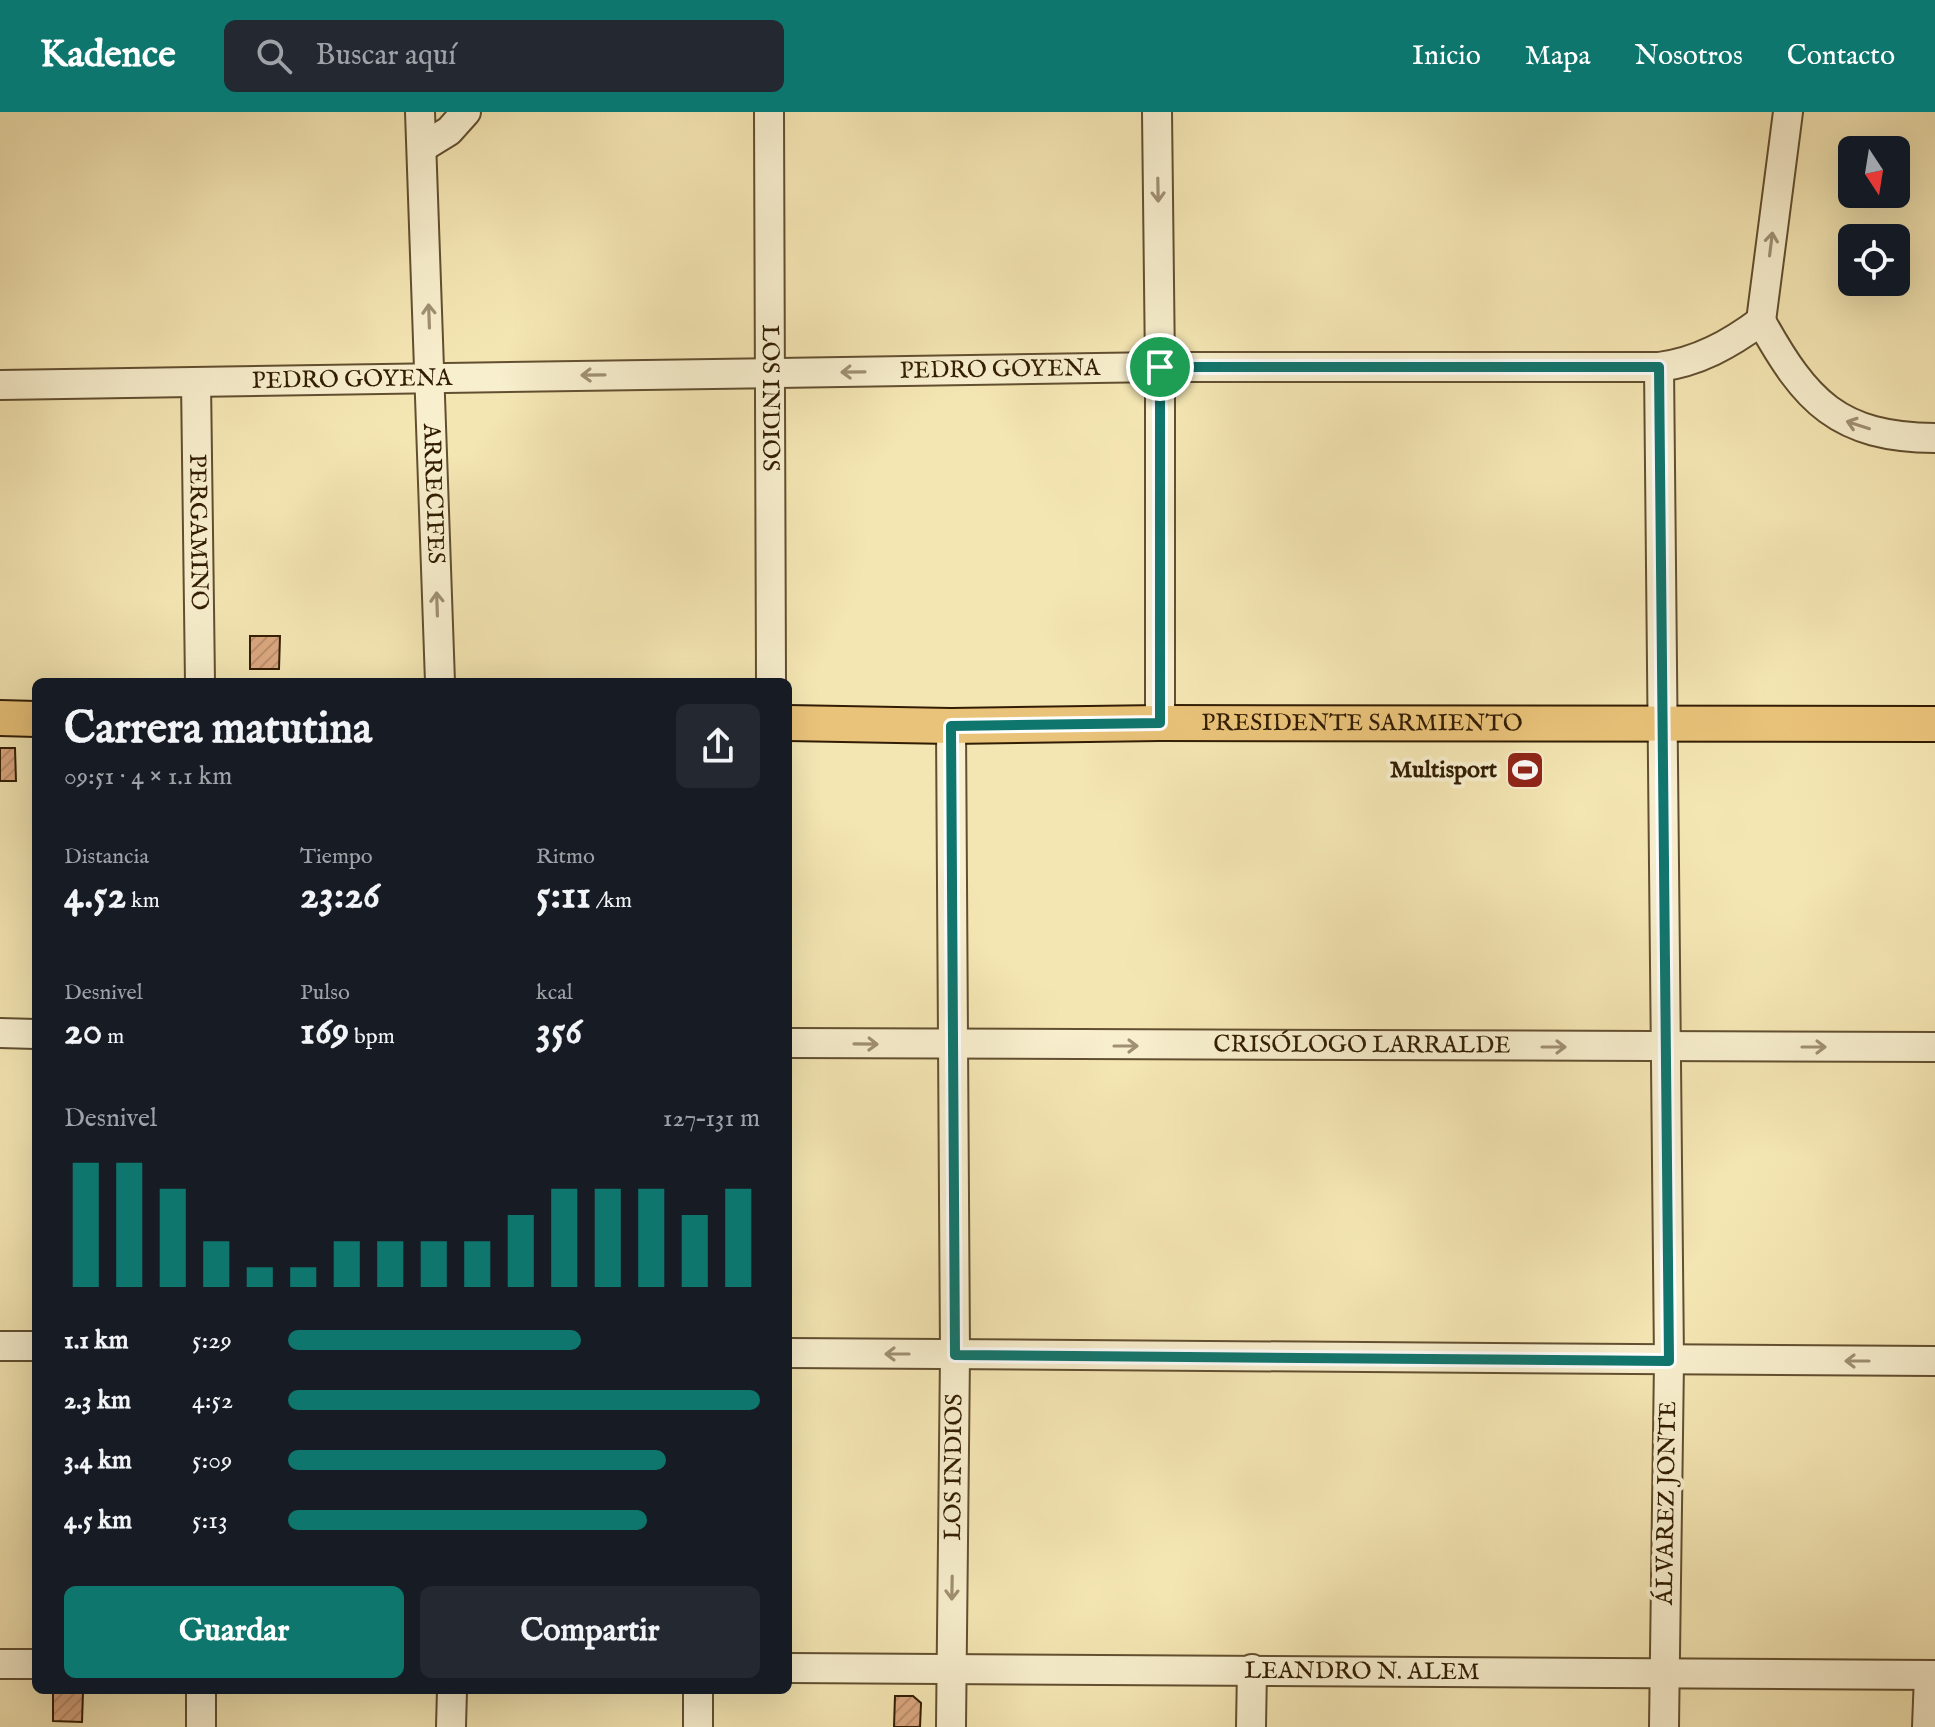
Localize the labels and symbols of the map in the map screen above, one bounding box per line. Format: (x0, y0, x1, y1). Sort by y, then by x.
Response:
north arrow (1838, 136, 1910, 208)
one-way arrow (1150, 176, 1166, 203)
one-way arrow (1764, 231, 1779, 257)
one-way arrow (421, 303, 436, 330)
street label: LOS INDIOS (754, 324, 786, 472)
pin (1126, 333, 1194, 401)
street label: PEDRO GOYENA (899, 352, 1101, 387)
street label: PEDRO GOYENA (251, 362, 453, 397)
one-way arrow (840, 364, 867, 379)
one-way arrow (580, 367, 607, 383)
one-way arrow (1846, 417, 1871, 432)
street label: ARRECIFES (415, 422, 451, 565)
street label: PERGAMINO (181, 453, 215, 611)
one-way arrow (430, 591, 445, 618)
street label: PRESIDENTE SARMIENTO (1201, 708, 1523, 739)
sports icon: Multisport (1504, 749, 1546, 791)
place label: Multisport (1390, 755, 1498, 786)
street label: CRISÓLOGO LARRALDE (1213, 1029, 1511, 1061)
one-way arrow (852, 1037, 879, 1052)
one-way arrow (1112, 1038, 1139, 1054)
one-way arrow (1540, 1039, 1567, 1055)
one-way arrow (1800, 1039, 1827, 1055)
one-way arrow (884, 1346, 911, 1362)
one-way arrow (1844, 1353, 1871, 1369)
street label: LOS INDIOS (938, 1393, 970, 1541)
street label: ÁLVAREZ JONTE (1650, 1401, 1684, 1606)
one-way arrow (944, 1574, 960, 1601)
street label: LEANDRO N. ALEM (1244, 1655, 1480, 1688)

